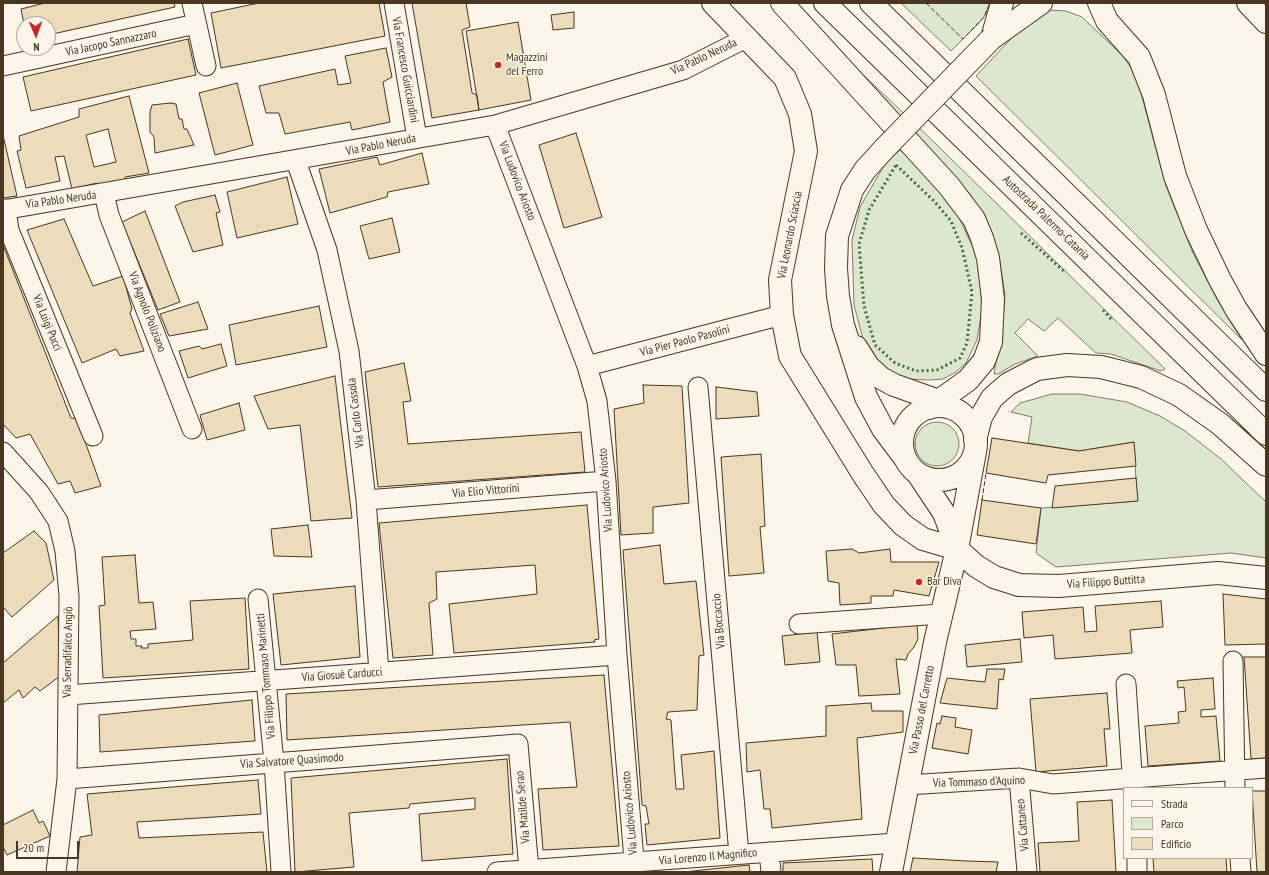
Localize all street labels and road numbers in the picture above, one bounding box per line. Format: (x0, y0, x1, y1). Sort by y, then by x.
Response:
street label: Via Francesco Guicciardini (389, 16, 421, 124)
street label: Via Jacopo Sannazzaro (64, 26, 158, 60)
street label: Via Pablo Neruda (669, 35, 739, 79)
street label: Via Pablo Neruda (345, 131, 417, 159)
street label: Via Ludovico Ariosto (495, 139, 539, 223)
street label: Autostrada Palermo-Catania (999, 173, 1093, 263)
street label: Via Pablo Neruda (25, 188, 97, 212)
street label: Via Leonardo Sciascia (774, 190, 806, 280)
street label: Via Agnolo Poliziano (125, 270, 169, 354)
street label: Via Luigi Pucci (29, 293, 65, 353)
street label: Via Pier Paolo Pasolini (639, 322, 731, 360)
street label: Via Carlo Cassola (345, 377, 367, 449)
street label: Via Ludovico Ariosto (596, 448, 616, 532)
street label: Via Elio Vittorini (452, 481, 520, 501)
street label: Via Filippo Buttitta (1067, 572, 1145, 592)
street label: Via Boccaccio (709, 593, 729, 649)
street label: Via Serradifalco Angiò (60, 606, 76, 698)
street label: Via Filippo Tommaso Marinetti (253, 613, 279, 739)
street label: Via Passo del Carretto (906, 664, 938, 756)
street label: Via Giosuè Carducci (301, 665, 383, 685)
street label: Via Salvatore Quasimodo (240, 750, 344, 772)
street label: Via Matilde Serao (513, 770, 533, 844)
street label: Via Ludovico Ariosto (619, 771, 641, 855)
street label: Via Tommaso d'Aquino (933, 773, 1025, 791)
street label: Via Cattaneo (1014, 798, 1032, 852)
street label: Via Lorenzo Il Magnifico (658, 846, 758, 868)

